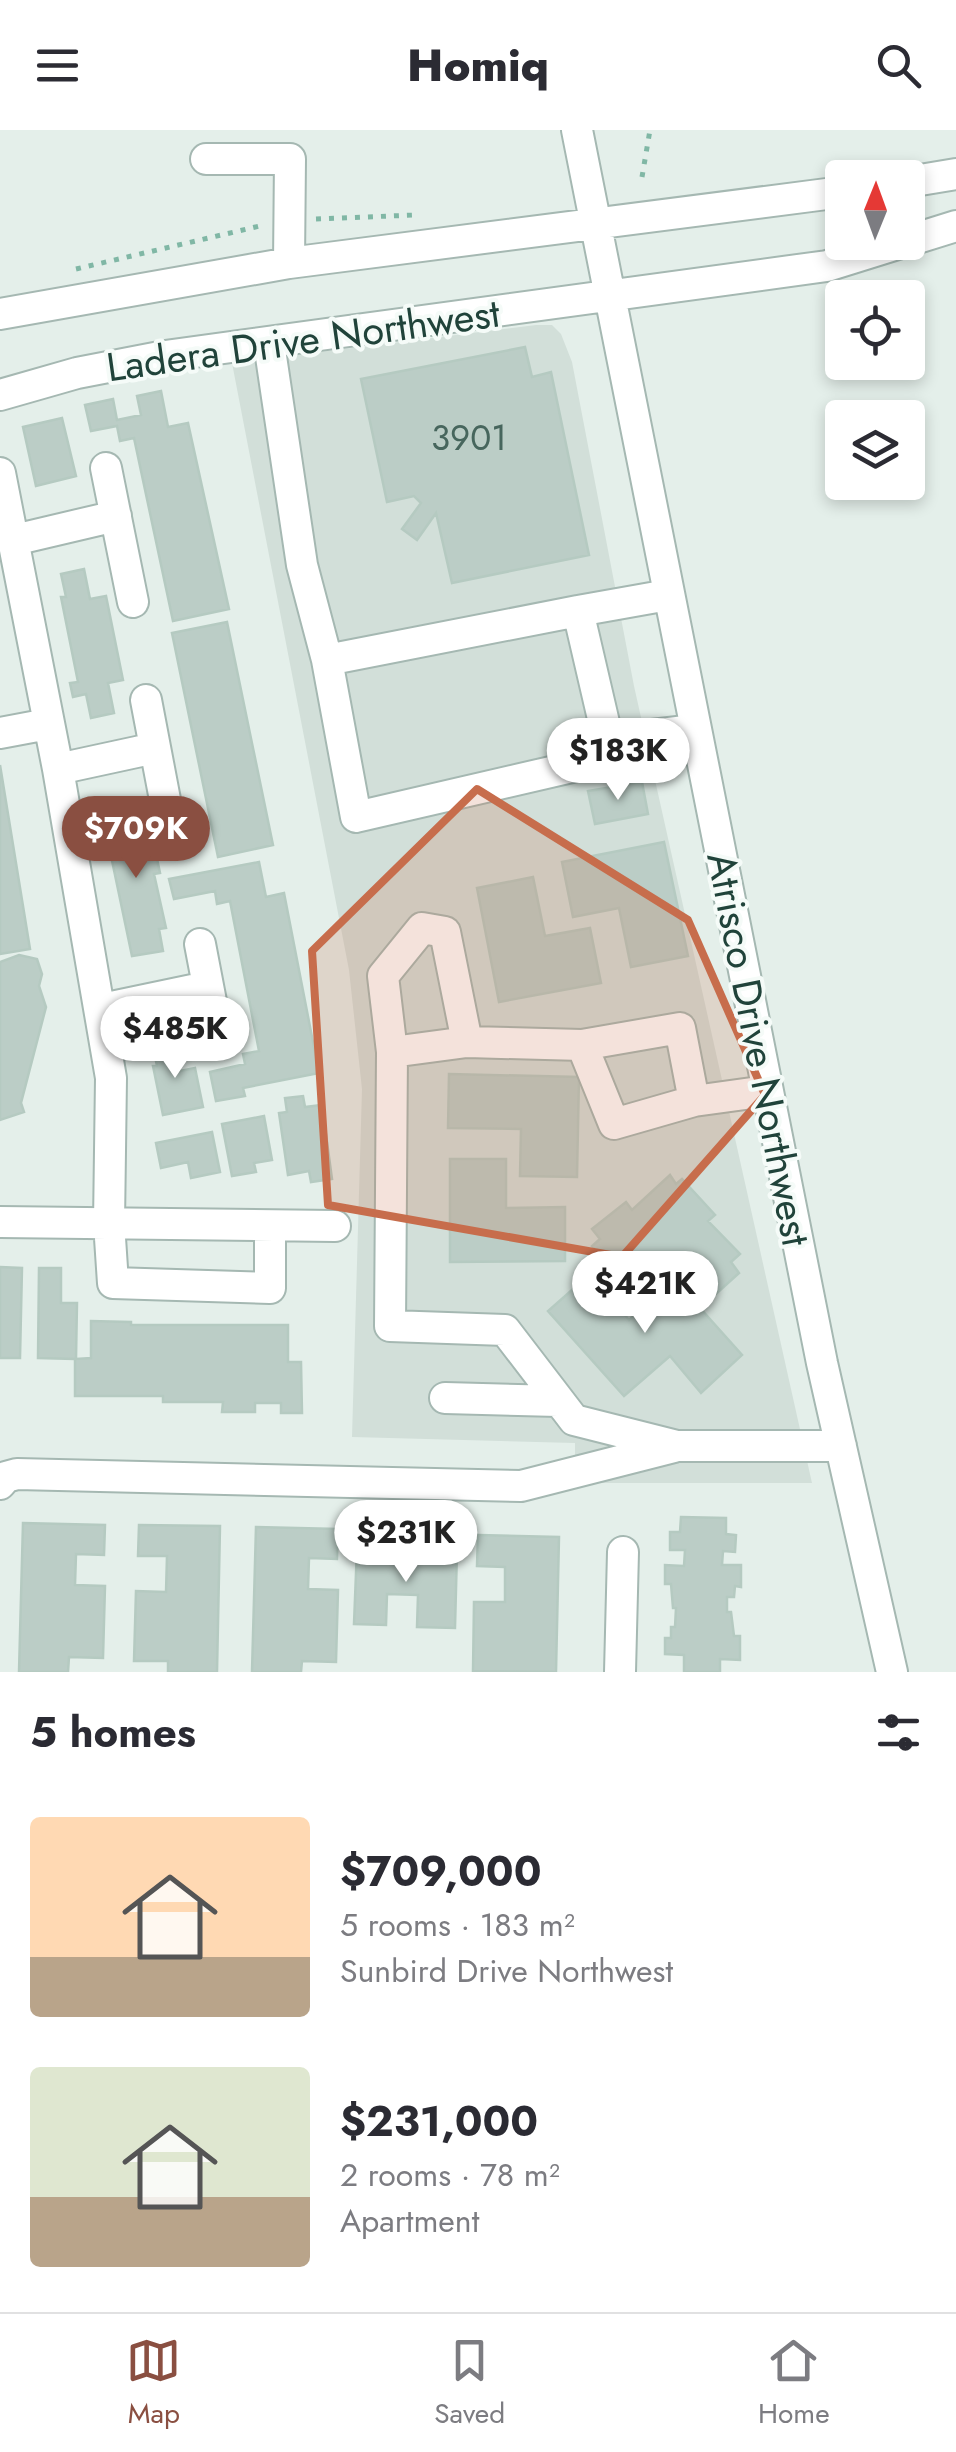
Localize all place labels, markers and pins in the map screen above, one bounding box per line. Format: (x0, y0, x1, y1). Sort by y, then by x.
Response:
pin: $183K (548, 718, 688, 803)
pin: $709K (66, 796, 206, 881)
pin: $485K (105, 996, 245, 1081)
pin: $421K (575, 1251, 715, 1336)
pin: $231K (336, 1500, 476, 1585)

